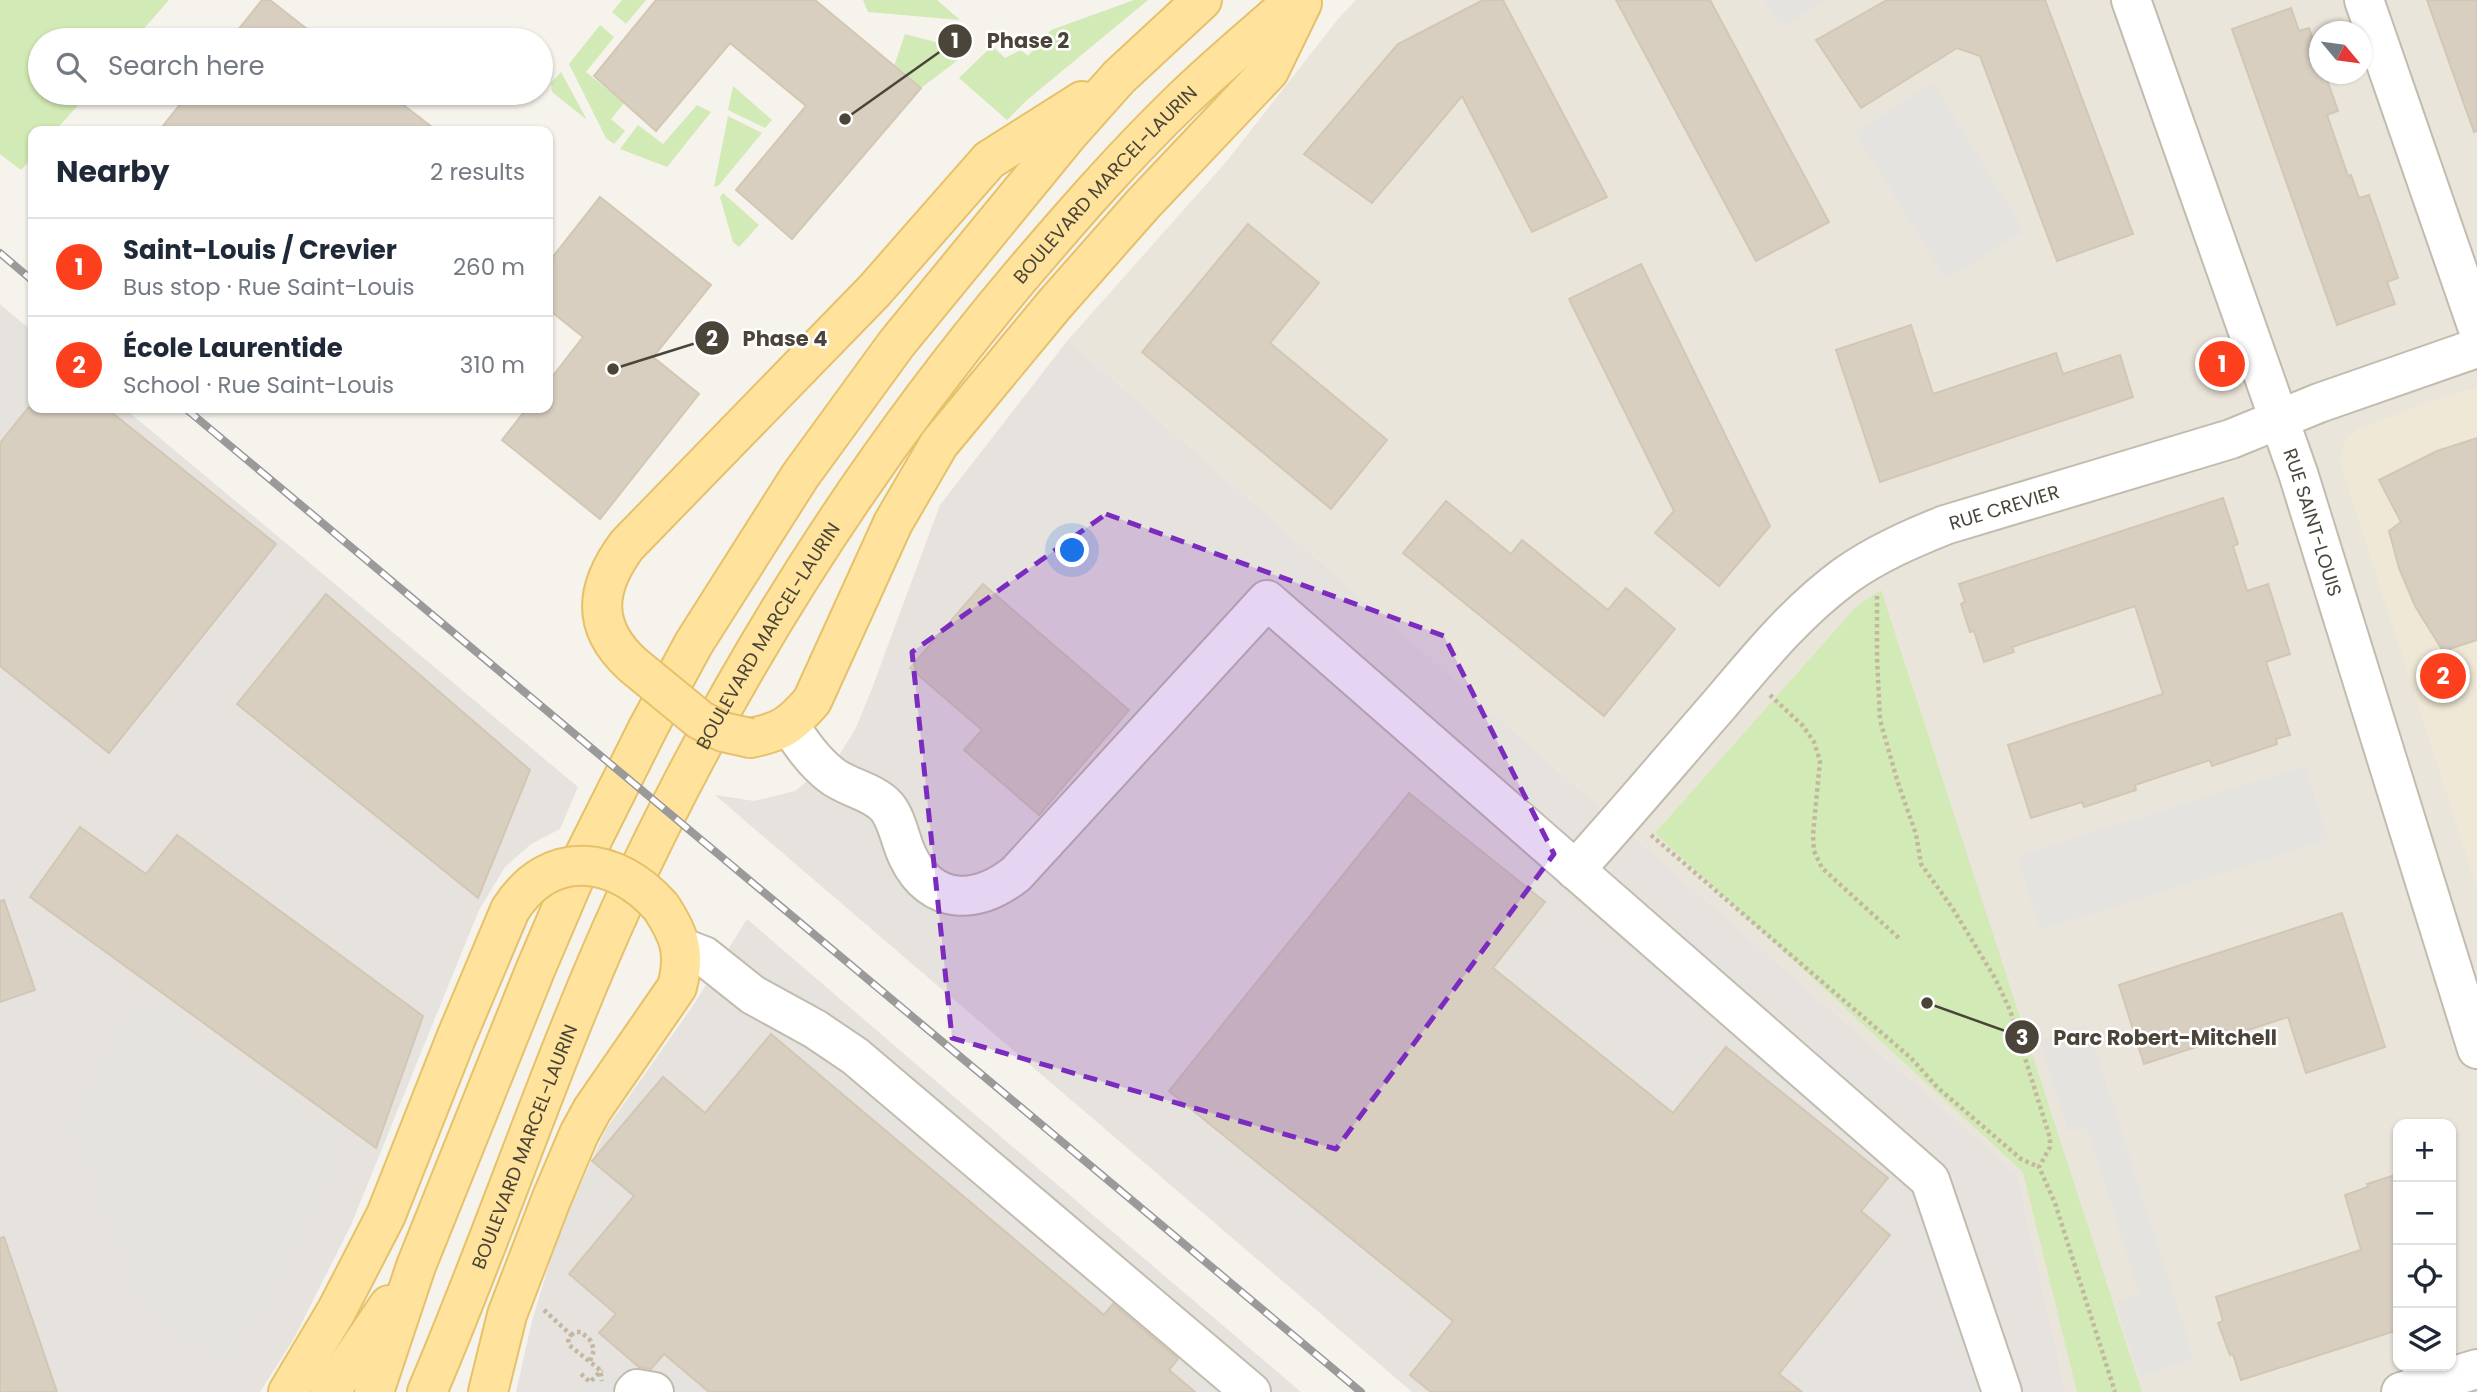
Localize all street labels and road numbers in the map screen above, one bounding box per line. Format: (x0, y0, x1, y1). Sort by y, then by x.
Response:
street label: BOULEVARD MARCEL-LAURIN (1007, 79, 1203, 289)
street label: RUE SAINT-LOUIS (2277, 444, 2349, 600)
street label: RUE CREVIER (1946, 478, 2063, 537)
street label: BOULEVARD MARCEL-LAURIN (689, 517, 846, 754)
street label: BOULEVARD MARCEL-LAURIN (465, 1020, 584, 1273)

